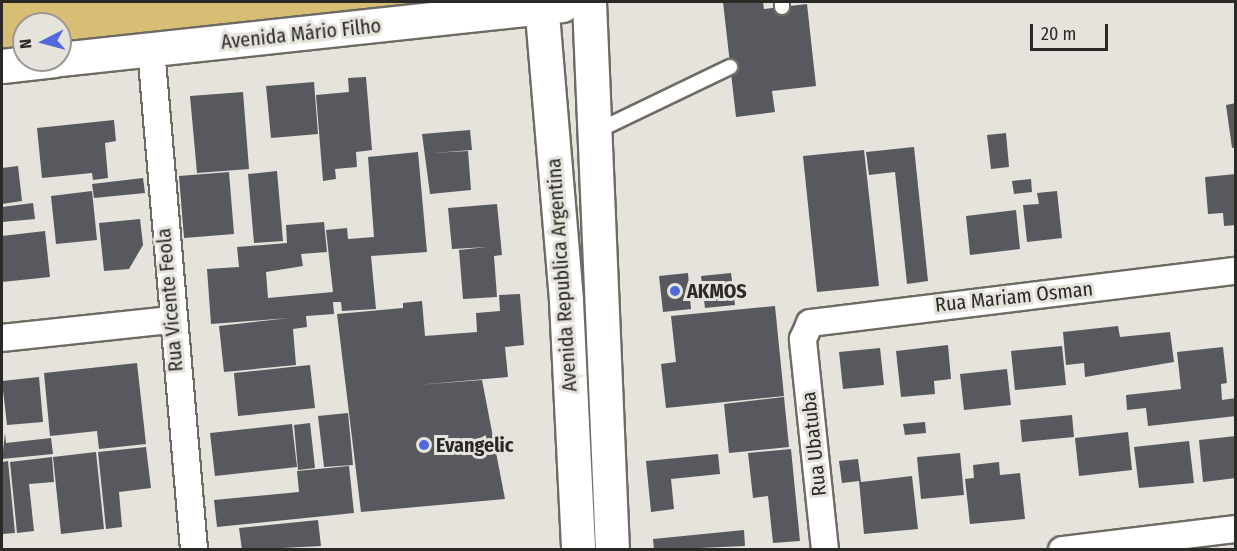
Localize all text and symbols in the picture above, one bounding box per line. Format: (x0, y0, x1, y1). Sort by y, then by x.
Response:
north arrow (12, 12, 72, 72)
scale bar (1033, 12, 1111, 50)
street label: Avenida Mário Filho (220, 14, 382, 54)
text: 20 m (1041, 23, 1076, 45)
text: N (16, 38, 36, 49)
street label: Avenida Republica Argentina (542, 157, 582, 393)
street label: Rua Vicente Feola (152, 227, 188, 373)
street label: Rua Mariam Osman (934, 277, 1094, 317)
place label: AKMOS (687, 279, 747, 303)
marker: AKMOS (668, 284, 682, 298)
street label: Rua Ubatuba (797, 390, 831, 498)
place label: Evangelic (436, 433, 514, 457)
marker: Evangelic (417, 438, 431, 452)

